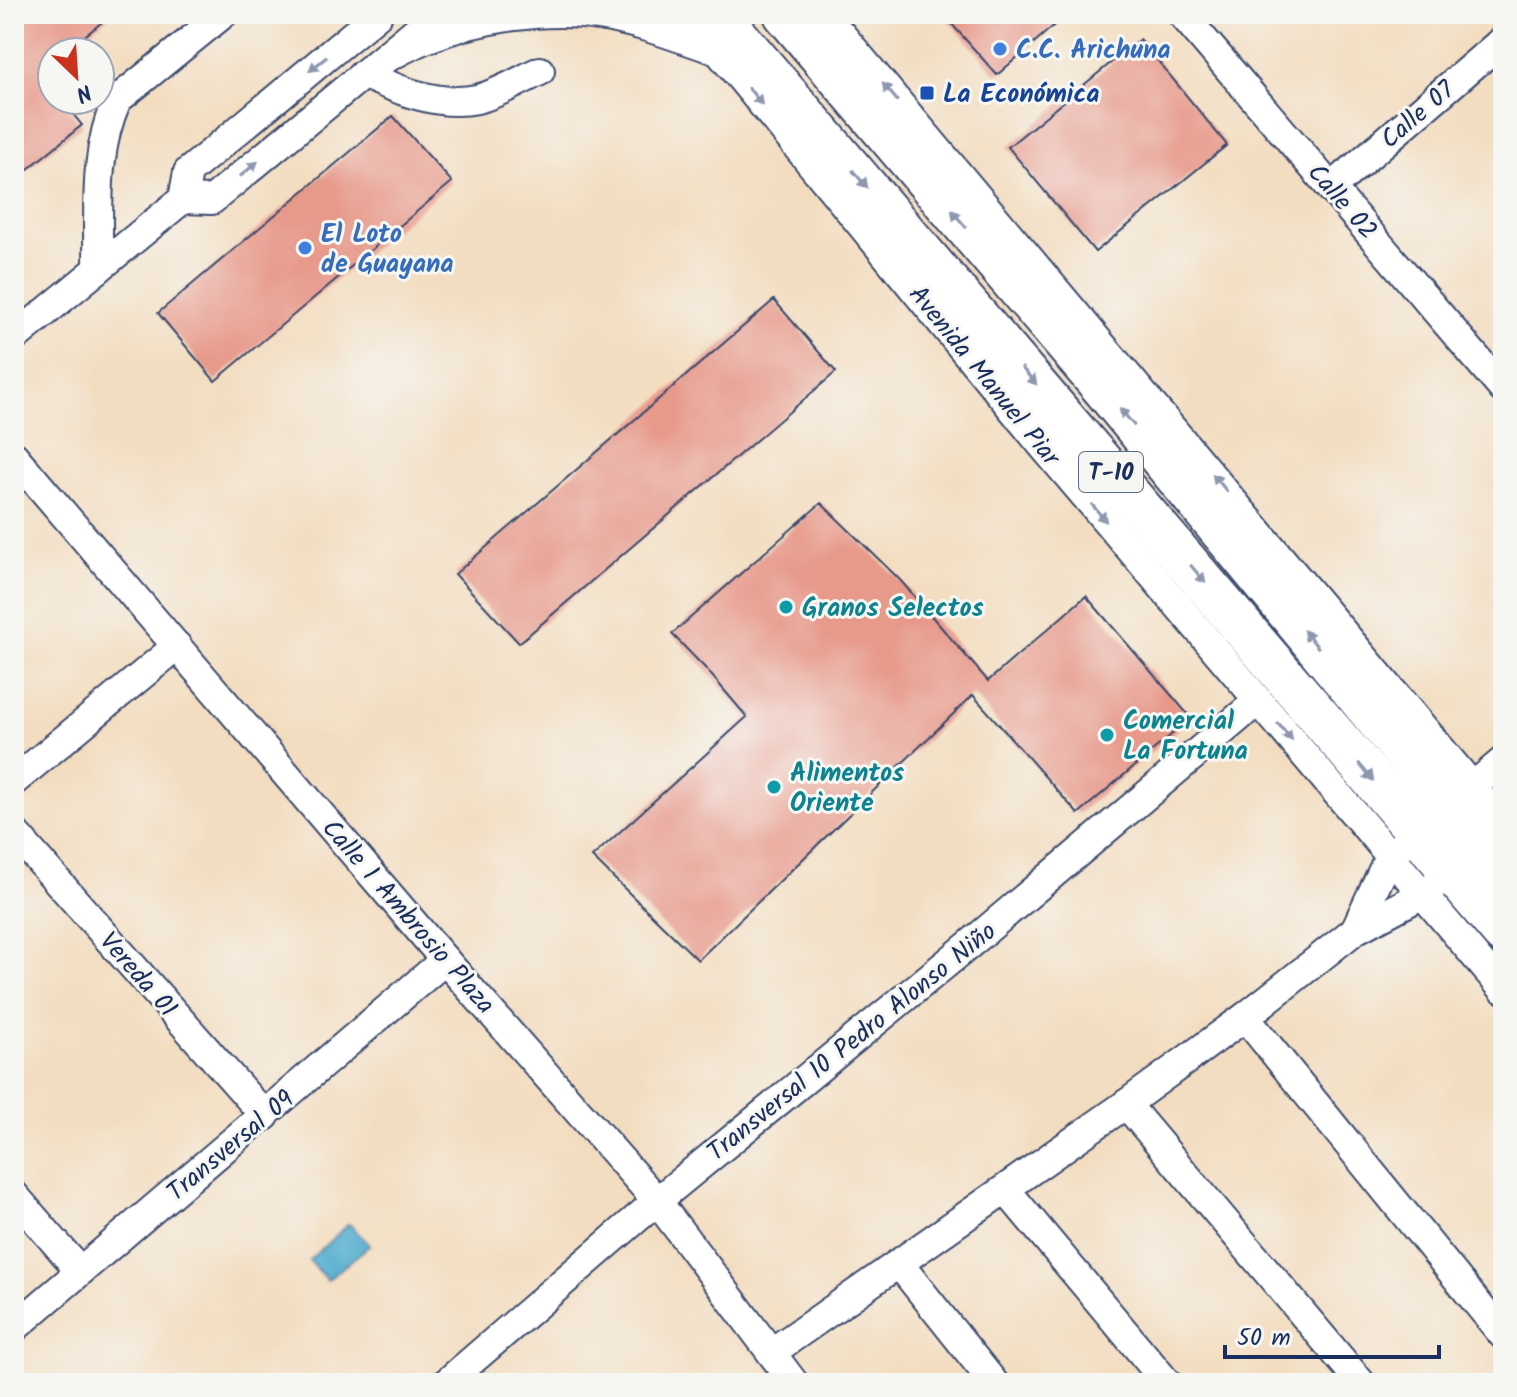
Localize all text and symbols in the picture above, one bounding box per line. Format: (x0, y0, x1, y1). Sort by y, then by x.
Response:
place label: C.C. Arichuna (1016, 30, 1171, 72)
north arrow (36, 36, 116, 116)
marker: C.C. Arichuna (991, 40, 1009, 58)
one-way arrow (308, 56, 329, 73)
street label: Calle 07 (1371, 70, 1466, 160)
text: N (70, 73, 97, 111)
place label: La Económica (943, 74, 1100, 116)
one-way arrow (882, 82, 899, 102)
marker: La Económica (918, 84, 936, 102)
one-way arrow (747, 86, 763, 106)
street label: Calle 02 (1296, 154, 1387, 250)
one-way arrow (239, 161, 259, 178)
one-way arrow (851, 169, 868, 189)
one-way arrow (951, 209, 968, 229)
place label: El Loto de Guayana (321, 214, 454, 286)
marker: El Loto de Guayana (296, 239, 314, 257)
street label: Avenida Manuel Piar (897, 276, 1071, 477)
one-way arrow (1020, 367, 1038, 386)
one-way arrow (1119, 407, 1136, 427)
road number: T-10 (1079, 452, 1143, 492)
one-way arrow (1212, 474, 1229, 494)
one-way arrow (1090, 502, 1107, 522)
one-way arrow (1189, 564, 1206, 584)
place label: Granos Selectos (802, 588, 984, 630)
marker: Granos Selectos (777, 598, 795, 616)
one-way arrow (1303, 629, 1320, 649)
place label: Comercial La Fortuna (1123, 701, 1248, 773)
one-way arrow (1276, 722, 1293, 742)
marker: Comercial La Fortuna (1098, 726, 1116, 744)
place label: Alimentos Oriente (790, 753, 904, 825)
one-way arrow (1357, 762, 1374, 782)
marker: Alimentos Oriente (765, 778, 783, 796)
street label: Calle 1 Ambrosio Plaza (310, 810, 505, 1025)
street label: Transversal 10 Pedro Alonso Niño (698, 912, 1006, 1173)
street label: Vereda 01 (88, 923, 187, 1028)
street label: Transversal 09 (158, 1080, 305, 1213)
scale bar (1225, 1309, 1439, 1359)
text: 50 m (1237, 1319, 1291, 1358)

